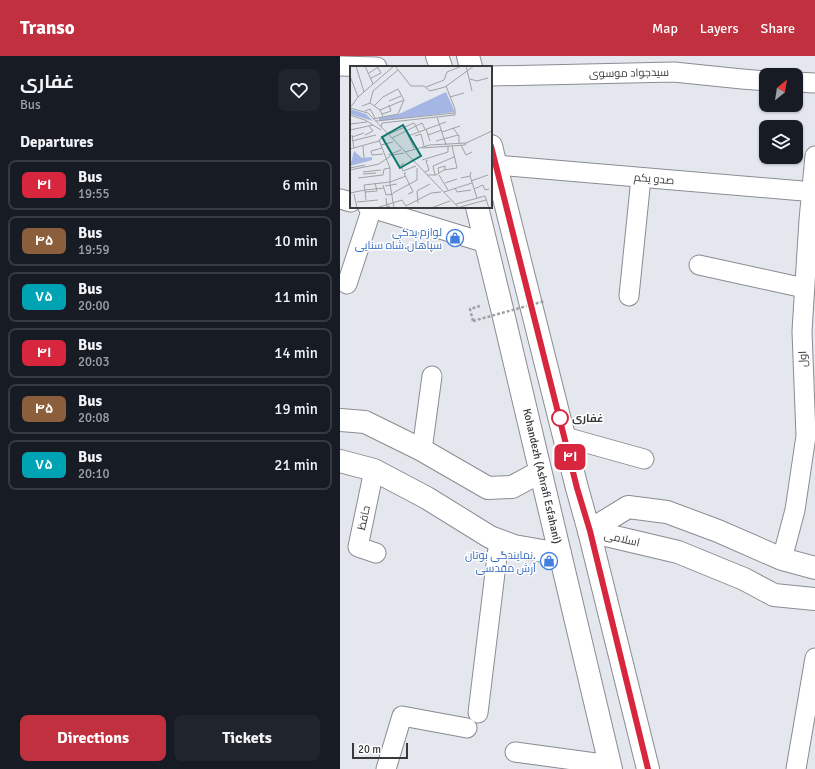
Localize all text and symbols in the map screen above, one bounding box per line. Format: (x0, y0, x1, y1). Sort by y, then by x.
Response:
text: Transo (20, 16, 75, 40)
text: Map (652, 20, 678, 37)
text: Layers (700, 20, 739, 37)
text: Share (761, 20, 795, 37)
inset map (350, 66, 492, 208)
street label: سیدجواد موسوی (589, 66, 669, 80)
north arrow (759, 68, 803, 112)
map controls (759, 68, 803, 164)
button: heart (278, 69, 320, 111)
text: غفاری (20, 70, 74, 94)
text: Bus (20, 97, 41, 113)
button: layers (759, 120, 803, 164)
text: Departures (20, 133, 93, 151)
text: Bus (78, 168, 102, 186)
street label: صدو یکم (633, 171, 675, 188)
text: ۴۱ (36, 176, 52, 193)
text: 6 min (282, 176, 318, 194)
text: 19:55 (78, 186, 110, 202)
text: Bus (78, 224, 102, 242)
place label: لوازم یدکی سپاهان.شاه سنایی (355, 226, 442, 252)
shop icon: لوازم یدکی سپاهان.شاه سنایی (445, 228, 465, 248)
text: ۴۵ (35, 232, 54, 249)
text: 10 min (274, 232, 318, 250)
text: 19:59 (78, 242, 110, 258)
text: Bus (78, 280, 102, 298)
text: ۷۵ (35, 288, 53, 305)
text: 11 min (274, 288, 318, 306)
text: 20:00 (78, 298, 110, 314)
text: Bus (78, 336, 102, 354)
text: ۴۱ (36, 344, 52, 361)
text: 14 min (274, 344, 318, 362)
street label: اول (796, 351, 810, 367)
text: 20:03 (78, 354, 110, 370)
text: Bus (78, 392, 102, 410)
text: ۴۵ (35, 400, 54, 417)
text: 19 min (274, 400, 318, 418)
street label: Kohandezh (Ashrafi Esfahani) (520, 407, 564, 545)
marker: غفاری (551, 409, 569, 427)
text: 20:08 (78, 410, 110, 426)
place label: غفاری (572, 412, 603, 425)
line badge: ۴۱ (552, 444, 588, 470)
text: Bus (78, 448, 102, 466)
text: ۴۱ (562, 448, 578, 465)
text: ۷۵ (35, 456, 53, 473)
text: 21 min (274, 456, 318, 474)
text: 20:10 (78, 466, 110, 482)
street label: حافظ (355, 505, 373, 531)
street label: اسلامی (603, 529, 641, 549)
place label: نمایندگی بوتان. آرش مقدسی (465, 549, 536, 575)
shop icon: نمایندگی بوتان. آرش مقدسی (539, 551, 559, 571)
button: Directions (20, 715, 166, 761)
button: Tickets (174, 715, 320, 761)
scale bar (352, 741, 408, 760)
text: 20 m (358, 743, 381, 756)

